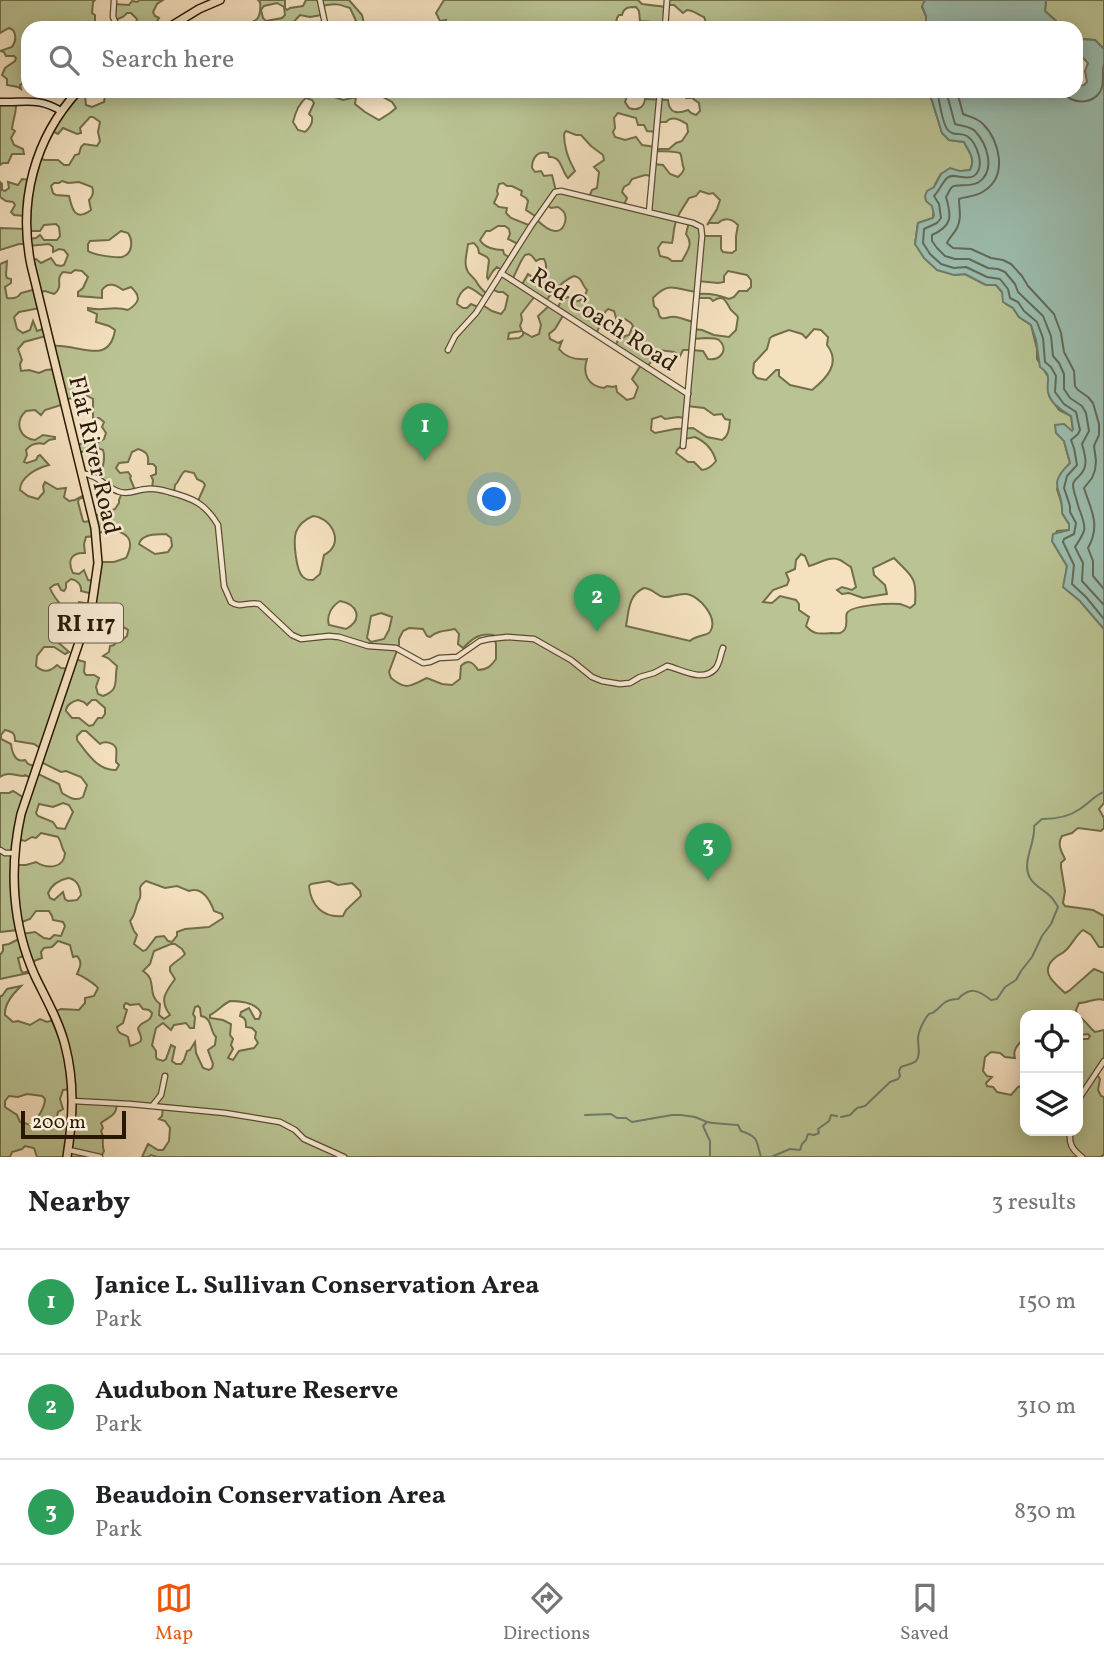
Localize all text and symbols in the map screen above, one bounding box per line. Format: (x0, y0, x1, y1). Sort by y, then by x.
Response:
search box (21, 21, 1083, 98)
icon: search (45, 41, 83, 79)
text: Search here (101, 42, 234, 78)
street label: Red Coach Road (523, 260, 683, 381)
street label: Flat River Road (58, 373, 128, 538)
pin: 1 (402, 403, 448, 461)
your location (477, 482, 511, 516)
pin: 2 (574, 574, 620, 632)
road number: RI 117 (49, 604, 123, 642)
pin: 3 (685, 823, 731, 881)
map controls (1020, 1010, 1083, 1136)
button: locate (1020, 1010, 1083, 1073)
button: layers (1020, 1073, 1083, 1136)
scale bar (21, 1108, 126, 1140)
text: 200 m (32, 1110, 86, 1136)
text: Nearby (28, 1182, 130, 1224)
text: 3 results (991, 1187, 1076, 1219)
text: Janice L. Sullivan Conservation Area (95, 1268, 539, 1304)
text: 1 (46, 1286, 56, 1318)
text: 150 m (1018, 1286, 1076, 1318)
text: Park (95, 1304, 142, 1336)
text: Audubon Nature Reserve (95, 1373, 398, 1409)
text: 2 (45, 1391, 57, 1423)
text: 310 m (1016, 1391, 1076, 1423)
text: Park (95, 1409, 142, 1441)
text: Beaudoin Conservation Area (95, 1478, 446, 1514)
text: 3 (45, 1496, 57, 1528)
text: 830 m (1014, 1496, 1076, 1528)
text: Park (95, 1514, 142, 1546)
tab: Map (155, 1579, 193, 1647)
tab: Directions (503, 1579, 590, 1647)
tab: Saved (900, 1579, 949, 1647)

